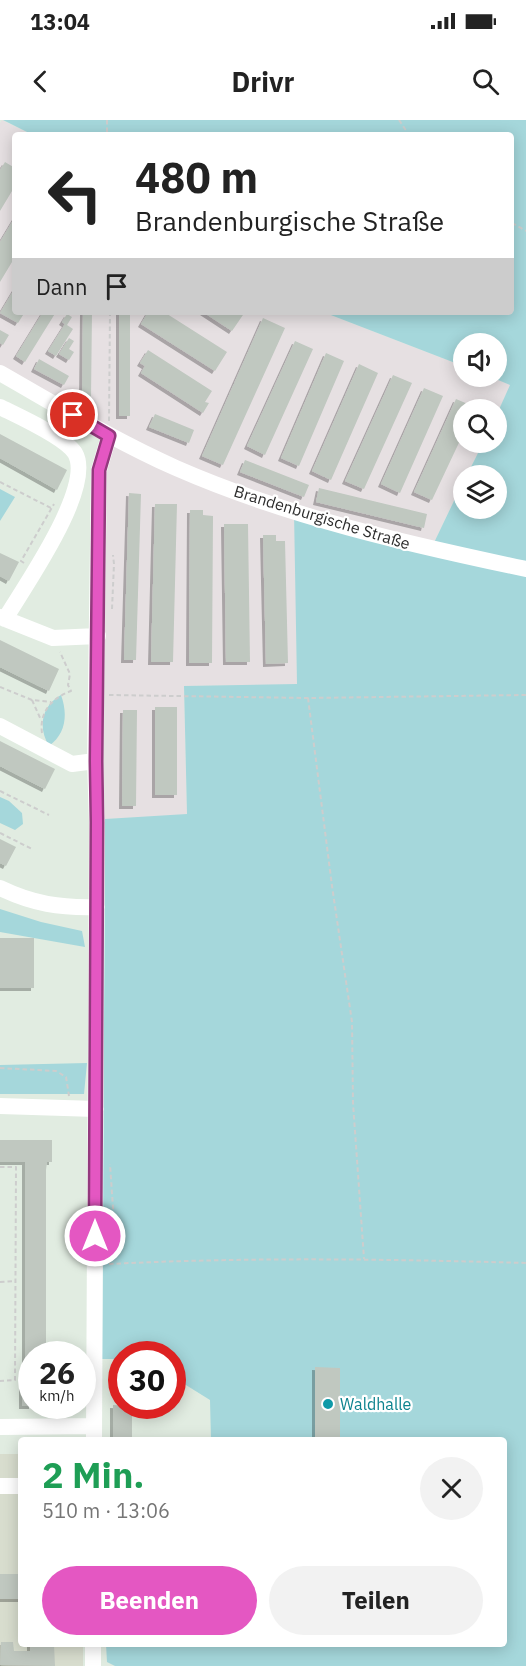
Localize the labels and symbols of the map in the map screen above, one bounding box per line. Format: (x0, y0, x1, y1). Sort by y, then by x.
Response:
pin (47, 389, 98, 440)
street label: Brandenburgische Straße (232, 481, 413, 553)
position arrow (63, 1204, 127, 1268)
speed limit sign: 30 (108, 1341, 186, 1419)
place label: Waldhalle (340, 1394, 412, 1414)
marker: Waldhalle (321, 1397, 335, 1411)

